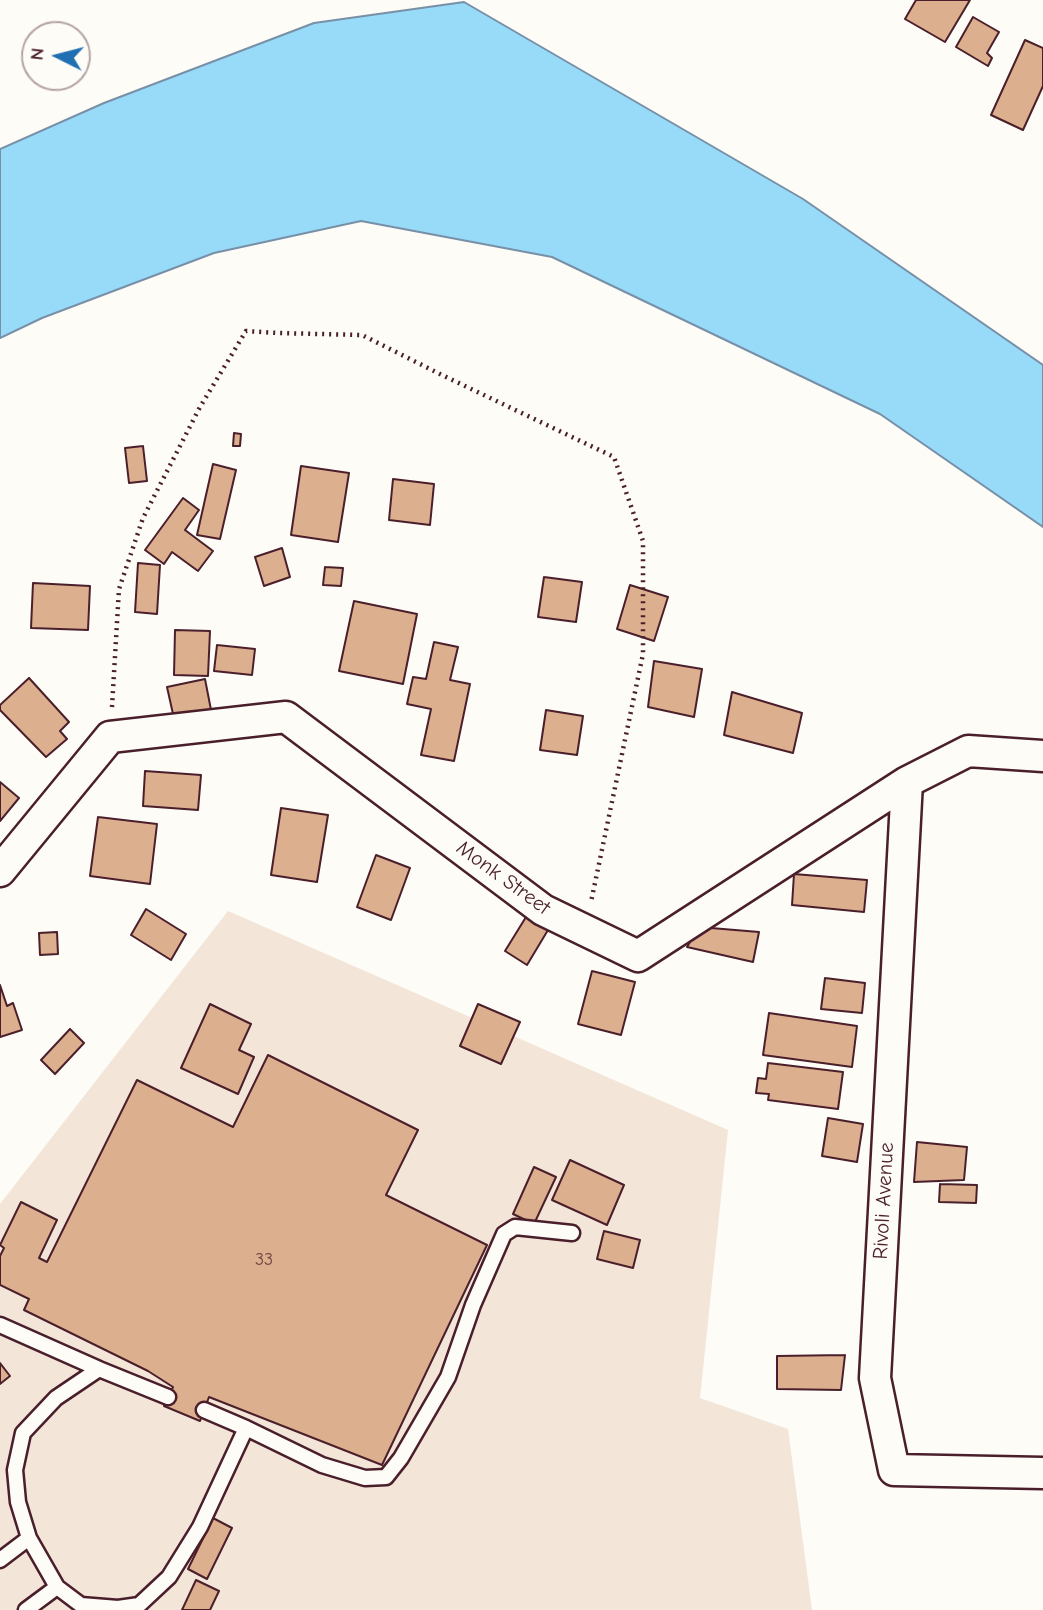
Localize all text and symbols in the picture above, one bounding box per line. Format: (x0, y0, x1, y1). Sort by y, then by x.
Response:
north arrow (21, 21, 91, 91)
text: N (26, 47, 49, 61)
street label: Monk Street (451, 835, 555, 921)
street label: Rivoli Avenue (868, 1142, 900, 1260)
house number: 33 (255, 1249, 273, 1271)

